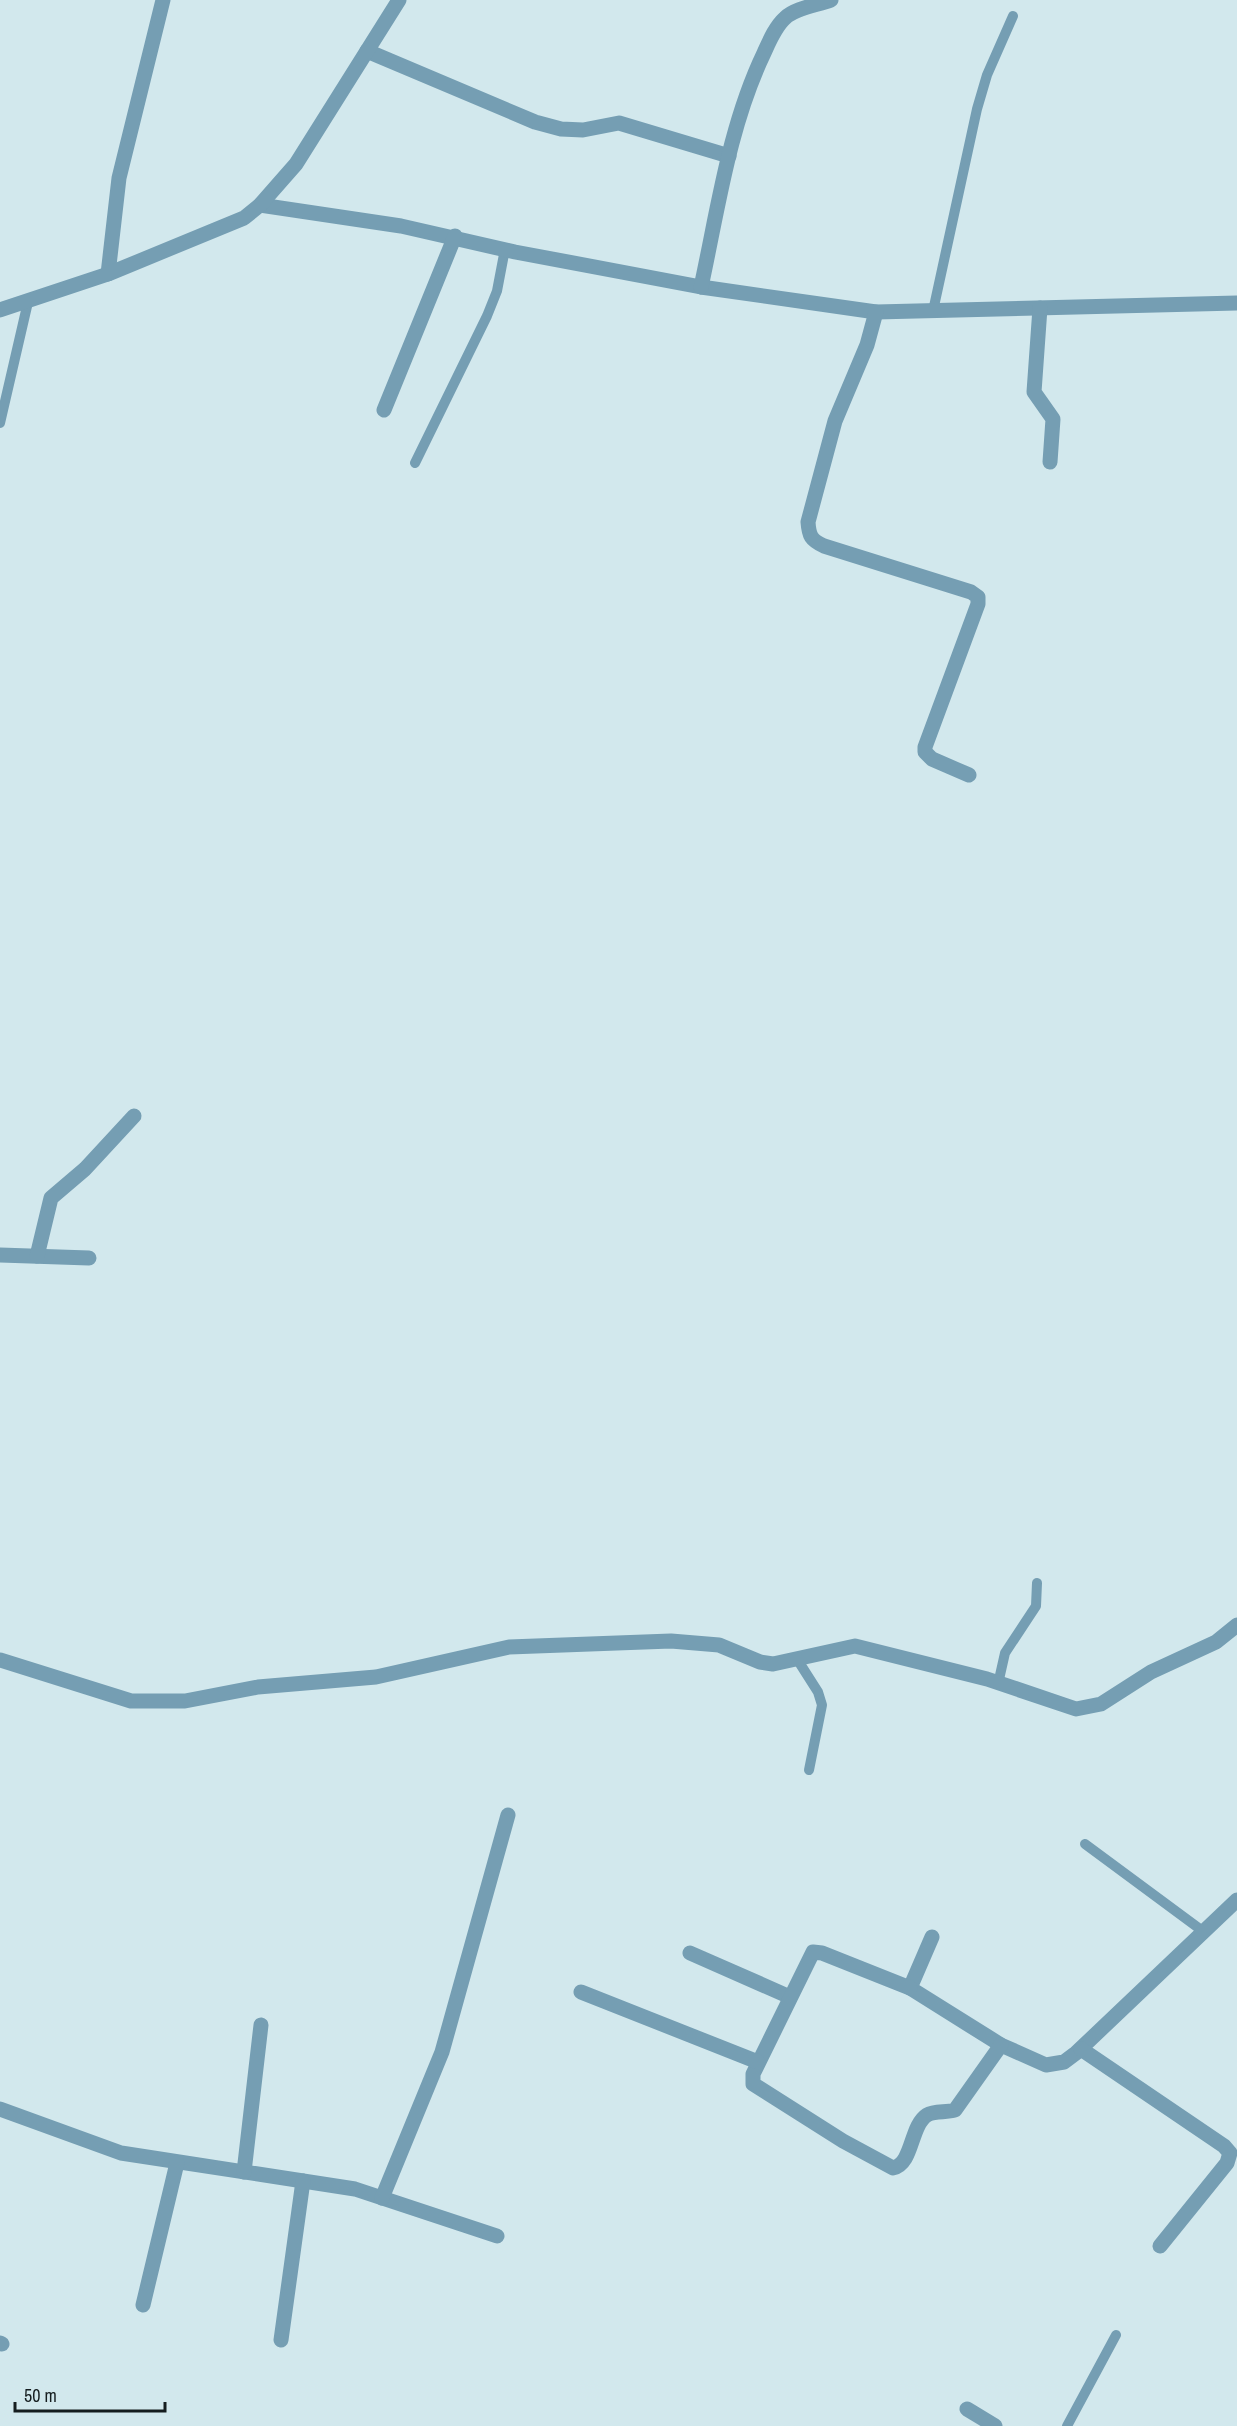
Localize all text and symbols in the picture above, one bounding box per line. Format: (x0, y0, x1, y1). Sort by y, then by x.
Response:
scale bar (15, 2375, 165, 2413)
text: 50 m (24, 2383, 57, 2408)

